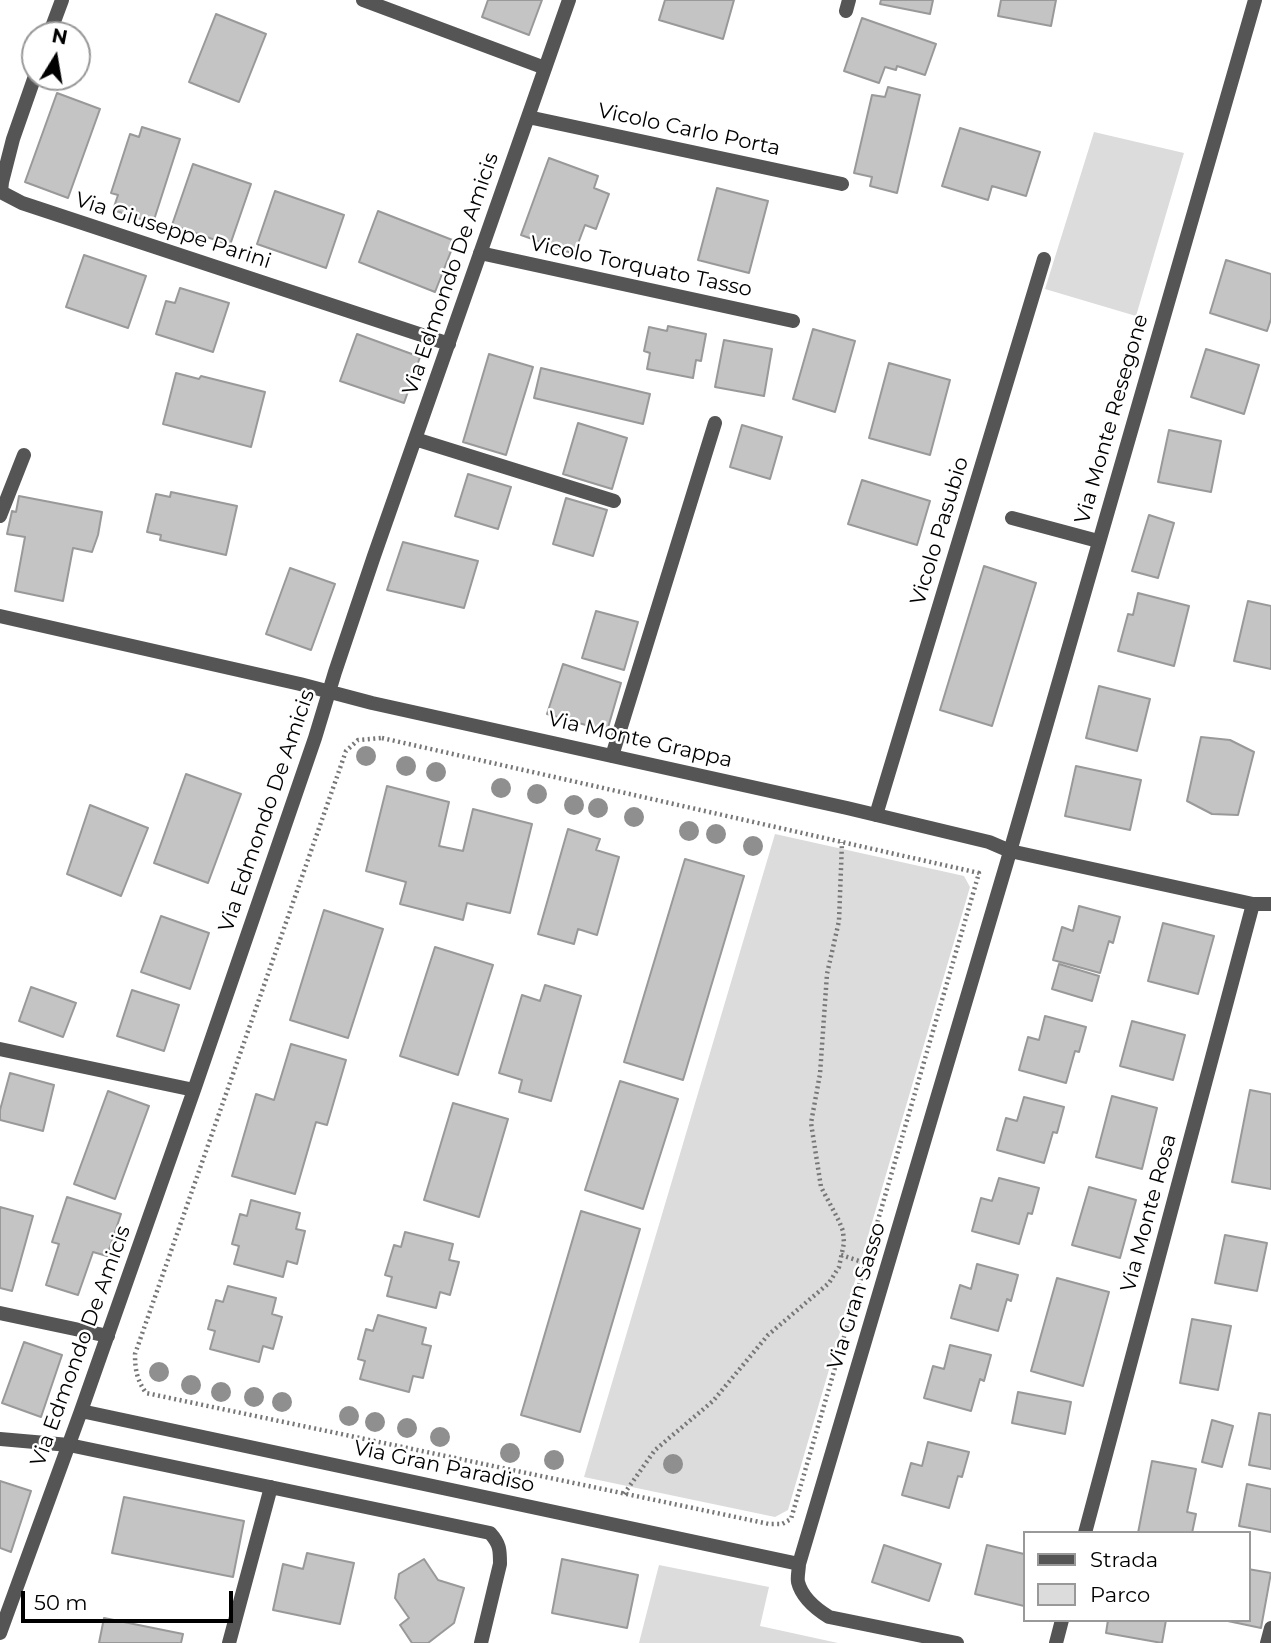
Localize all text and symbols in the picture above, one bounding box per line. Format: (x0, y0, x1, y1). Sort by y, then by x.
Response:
north arrow (21, 21, 91, 91)
text: N (50, 24, 69, 50)
street label: Vicolo Carlo Porta (595, 98, 783, 162)
street label: Via Edmondo De Amicis (398, 150, 504, 398)
street label: Via Giuseppe Parini (72, 187, 274, 275)
street label: Vicolo Torquato Tasso (528, 231, 754, 303)
street label: Via Monte Resegone (1070, 311, 1154, 527)
street label: Vicolo Pasubio (905, 454, 975, 608)
street label: Via Edmondo De Amicis (214, 687, 320, 935)
street label: Via Monte Grappa (545, 707, 735, 773)
street label: Via Monte Rosa (1116, 1131, 1182, 1295)
street label: Via Gran Sasso (823, 1219, 891, 1373)
street label: Via Edmondo De Amicis (26, 1222, 136, 1470)
street label: Via Gran Paradiso (351, 1436, 537, 1498)
legend (1023, 1531, 1250, 1622)
text: Strada (1090, 1547, 1158, 1572)
scale bar (24, 1576, 236, 1620)
text: Parco (1090, 1582, 1150, 1607)
text: 50 m (34, 1590, 88, 1615)

